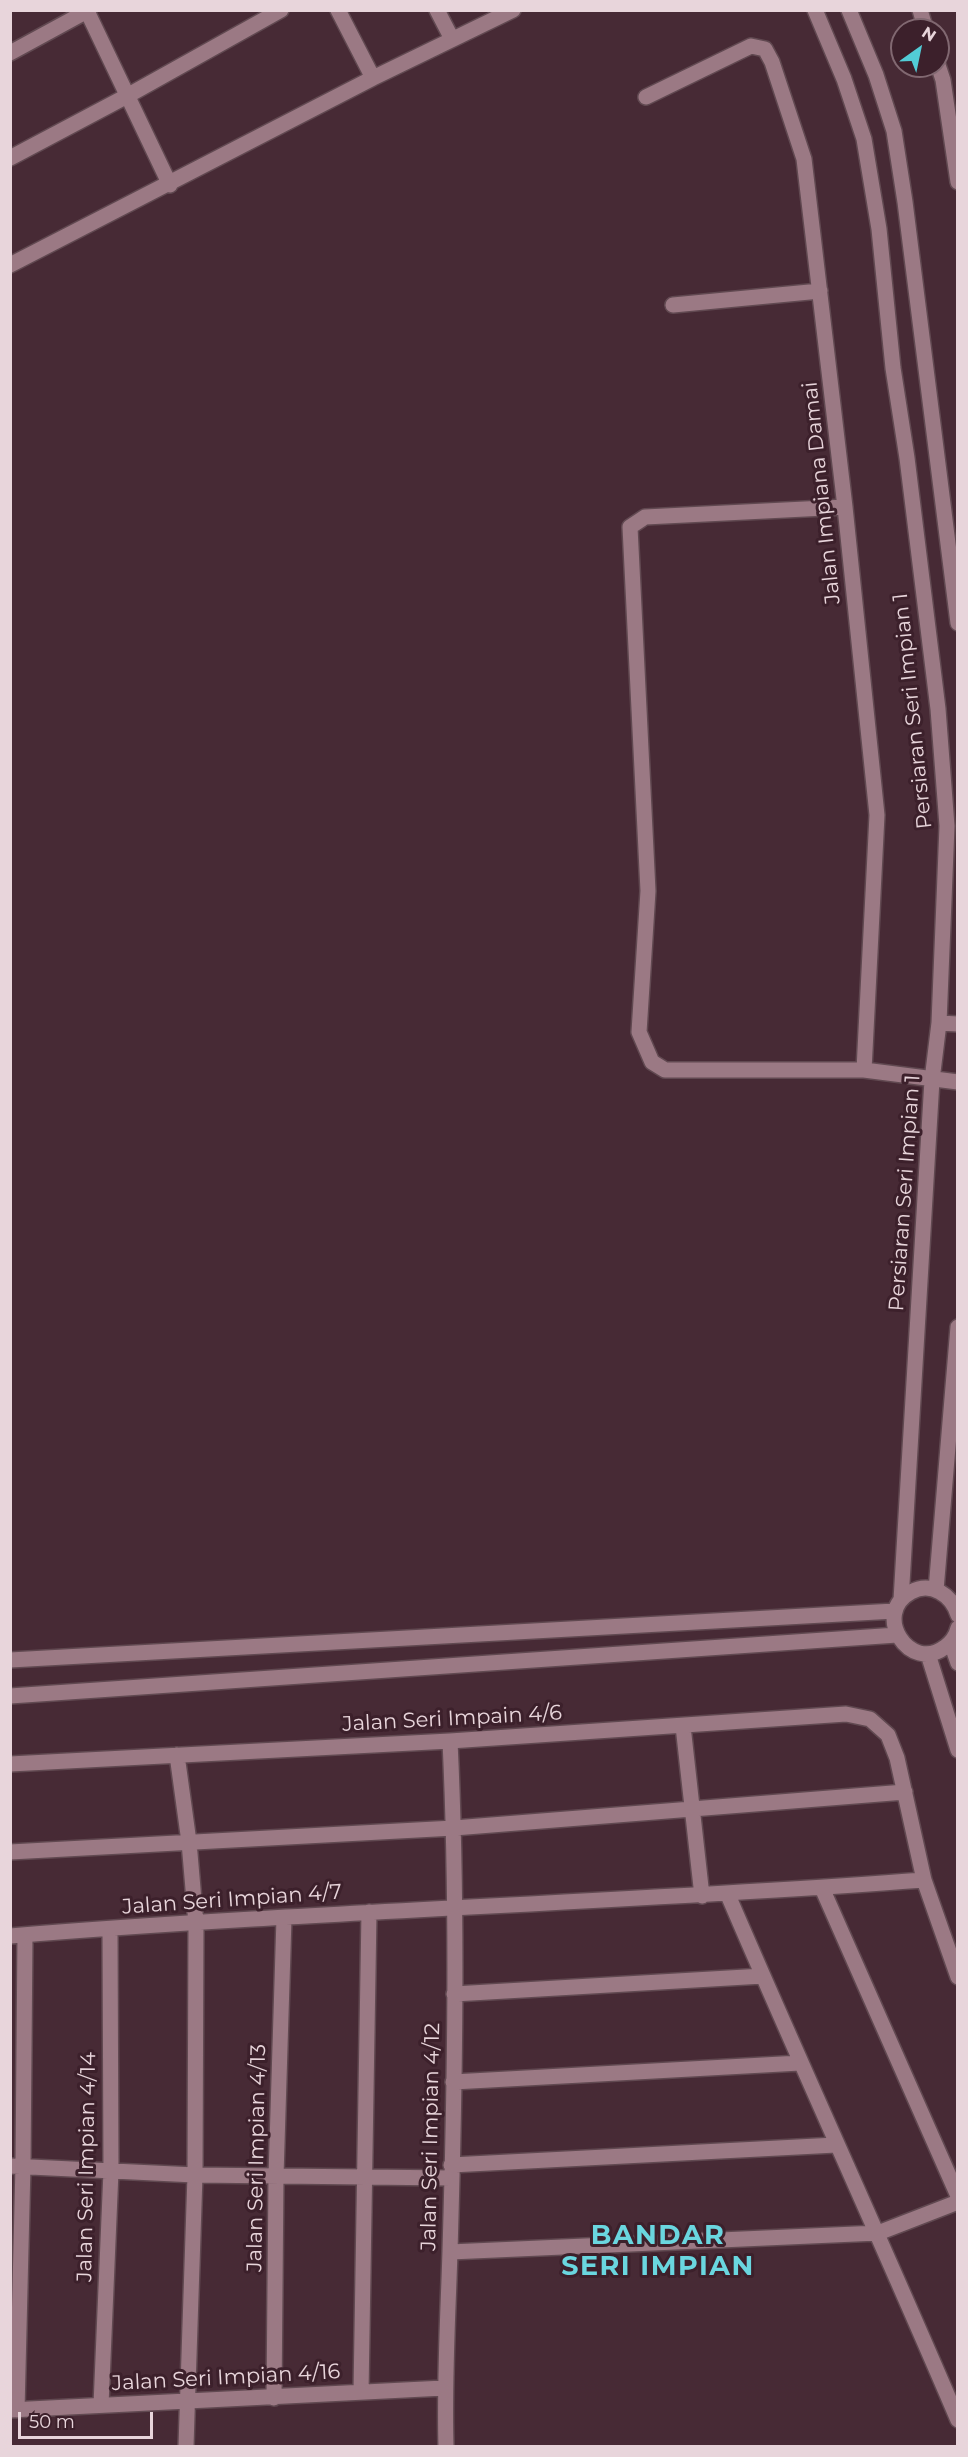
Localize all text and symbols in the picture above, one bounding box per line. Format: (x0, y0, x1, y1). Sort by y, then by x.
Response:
north arrow (890, 18, 950, 78)
text: N (918, 23, 940, 46)
street label: Jalan Impiana Damai (798, 380, 846, 606)
street label: Persiaran Seri Impian 1 (888, 592, 938, 830)
street label: Persiaran Seri Impian 1 (884, 1074, 926, 1312)
street label: Jalan Seri Impain 4/6 (341, 1701, 563, 1737)
street label: Jalan Seri Impian 4/7 (121, 1880, 343, 1920)
street label: Jalan Seri Impian 4/12 (416, 2023, 446, 2251)
street label: Jalan Seri Impian 4/13 (242, 2044, 272, 2272)
street label: Jalan Seri Impian 4/14 (72, 2052, 102, 2282)
district label: BANDAR SERI IMPIAN (561, 2220, 755, 2283)
street label: Jalan Seri Impian 4/16 (111, 2359, 341, 2397)
scale bar (21, 2400, 156, 2438)
text: 50 m (29, 2411, 75, 2433)

